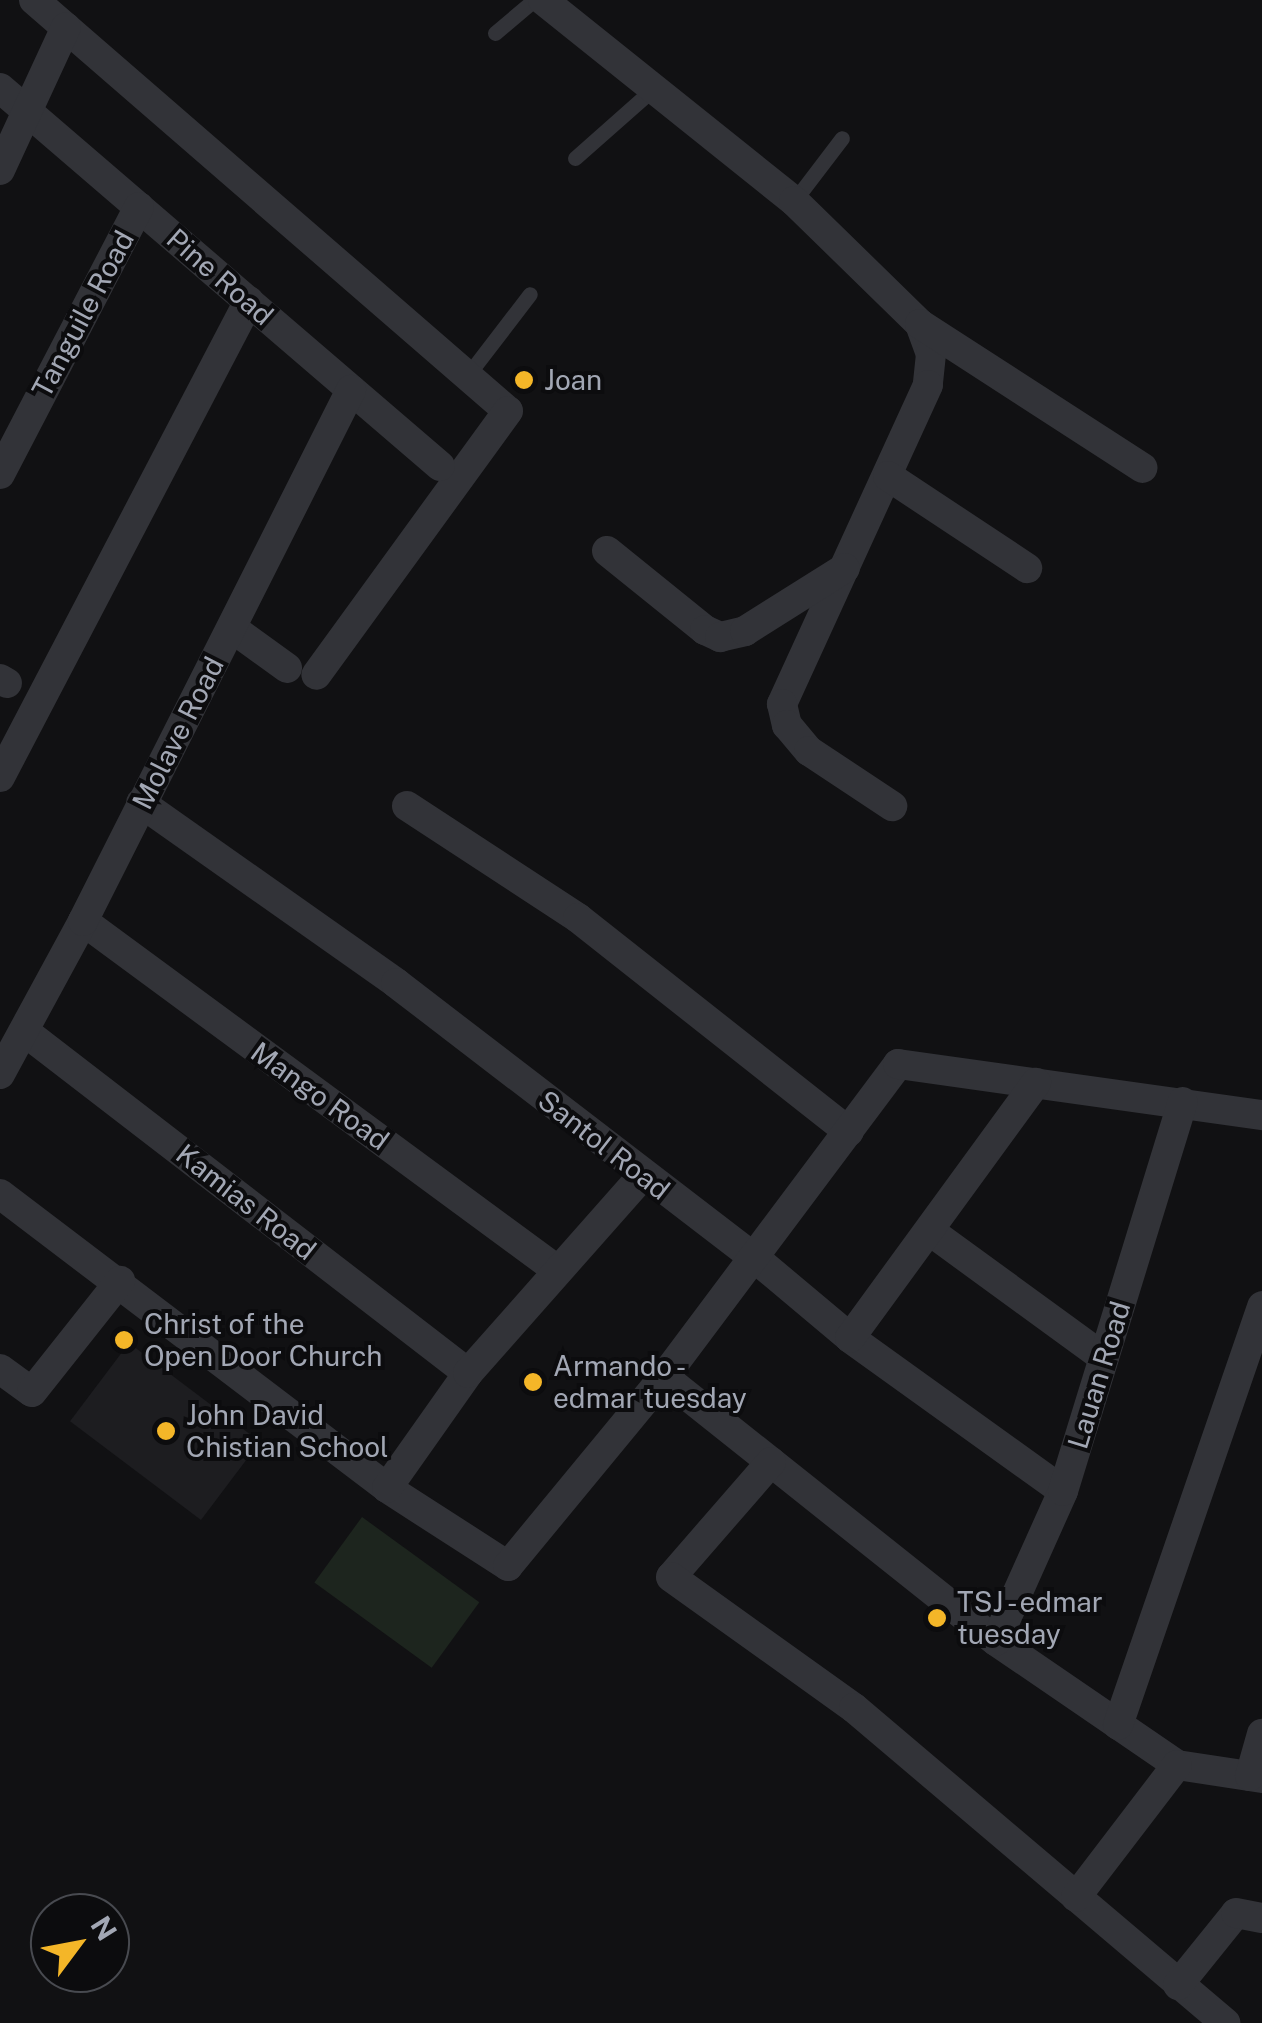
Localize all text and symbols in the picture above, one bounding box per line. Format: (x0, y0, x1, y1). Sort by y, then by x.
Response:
street label: Pine Road (160, 222, 280, 332)
street label: Tanguile Road (25, 225, 141, 403)
place label: Joan (544, 363, 602, 397)
marker: Joan (513, 369, 535, 391)
street label: Molave Road (125, 651, 231, 815)
street label: Mango Road (244, 1035, 396, 1157)
street label: Santol Road (532, 1083, 676, 1207)
street label: Kamias Road (169, 1137, 323, 1267)
street label: Lauan Road (1061, 1297, 1137, 1453)
place label: Christ of the Open Door Church (144, 1307, 382, 1373)
marker: Christ of the Open Door Church (113, 1329, 135, 1351)
place label: Armando - edmar tuesday (553, 1349, 747, 1415)
marker: Armando - edmar tuesday (522, 1371, 544, 1393)
place label: John David Chistian School (186, 1398, 389, 1464)
marker: John David Chistian School (155, 1420, 177, 1442)
place label: TSJ - edmar tuesday (957, 1585, 1111, 1651)
marker: TSJ - edmar tuesday (926, 1607, 948, 1629)
north arrow (30, 1893, 130, 1993)
text: N (84, 1910, 124, 1946)

